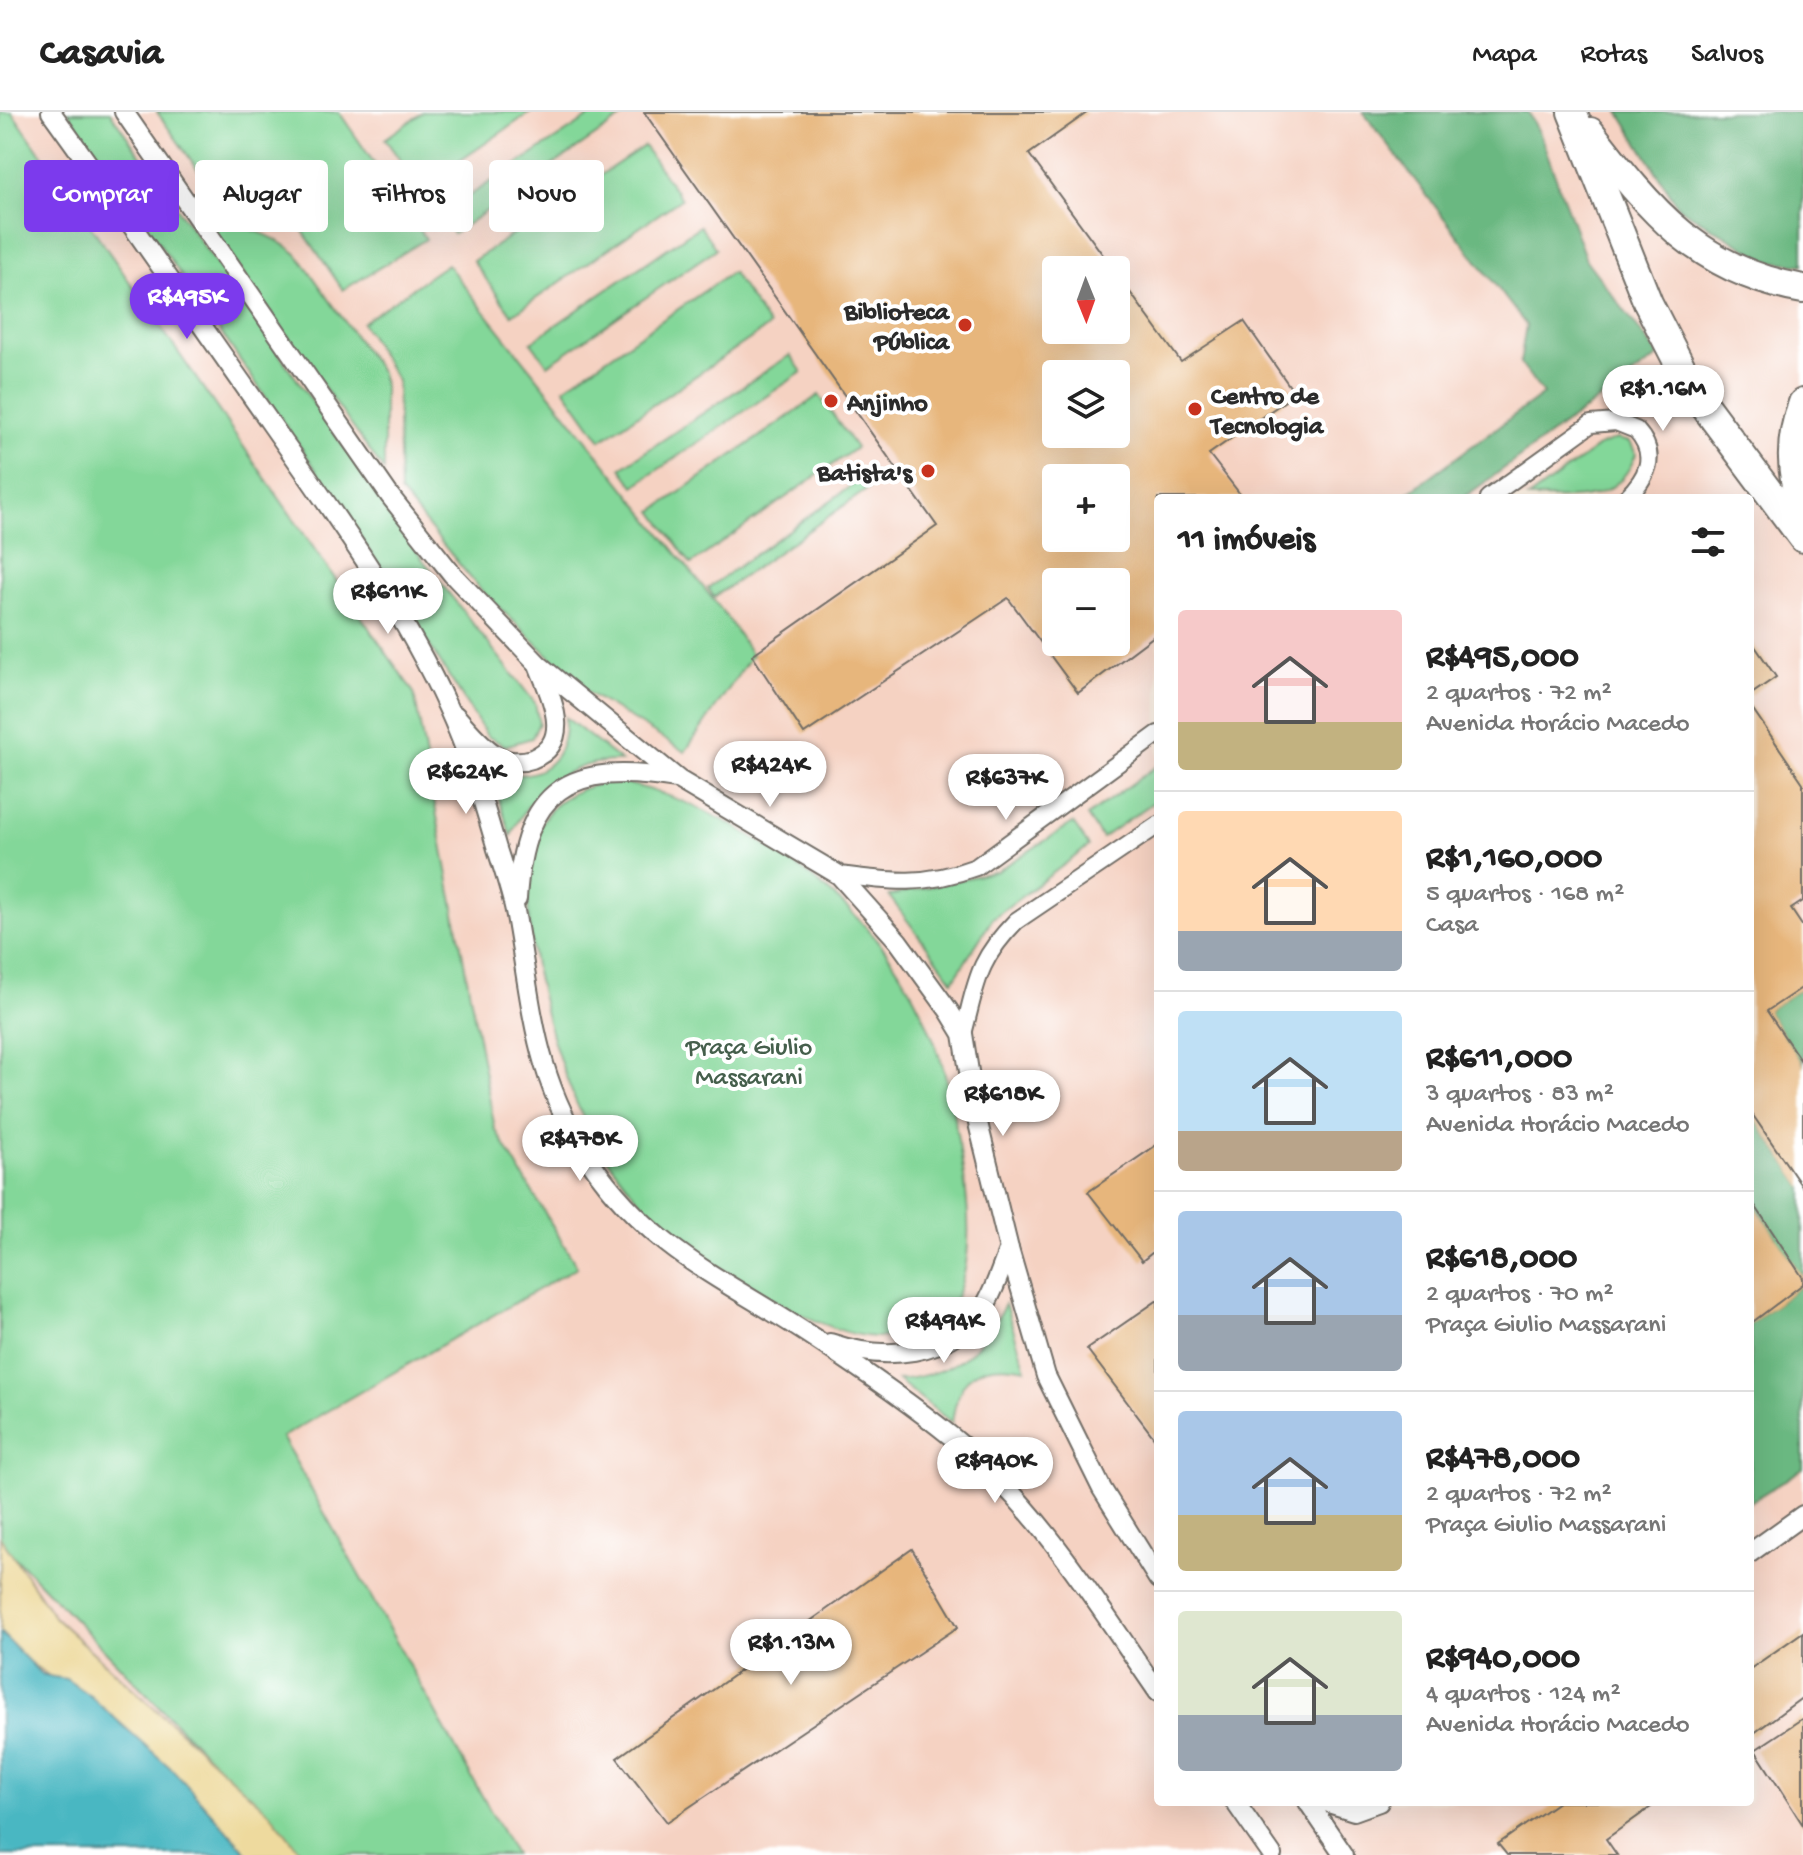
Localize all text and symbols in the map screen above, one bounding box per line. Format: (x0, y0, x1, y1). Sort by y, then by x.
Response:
text: Casavia (40, 33, 163, 77)
text: Mapa (1472, 39, 1537, 72)
text: Rotas (1581, 39, 1647, 72)
text: Salvos (1691, 39, 1763, 72)
chip: Comprar (24, 160, 179, 232)
chip: Alugar (195, 160, 328, 232)
chip: Filtros (344, 160, 473, 232)
chip: Novo (489, 160, 604, 232)
north arrow (1042, 256, 1130, 344)
map controls (1042, 256, 1130, 656)
pin: R$495K (122, 273, 252, 341)
text: R$495K (148, 283, 226, 314)
place label: Biblioteca Pública (843, 299, 951, 360)
marker: Biblioteca Pública (956, 316, 974, 334)
button: layers (1042, 360, 1130, 448)
pin: R$1.16M (1589, 365, 1737, 433)
text: R$1.16M (1620, 375, 1706, 406)
place label: Centro de Tecnologia (1209, 383, 1325, 444)
place label: Anjinho (846, 390, 928, 421)
marker: Anjinho (822, 392, 840, 410)
marker: Centro de Tecnologia (1186, 400, 1204, 418)
place label: Batista's (816, 460, 913, 491)
marker: Batista's (919, 462, 937, 480)
button: + (1042, 464, 1130, 552)
icon: filters (1686, 520, 1730, 564)
text: 11 imóveis (1178, 522, 1315, 562)
pin: R$611K (323, 568, 453, 636)
button: − (1042, 568, 1130, 656)
text: R$611K (351, 578, 425, 609)
text: R$495,000 (1426, 639, 1579, 679)
icon: home (1242, 642, 1338, 738)
text: 2 quartos · 72 m² (1426, 679, 1612, 710)
text: Avenida Horácio Macedo (1426, 710, 1690, 741)
pin: R$424K (705, 741, 835, 809)
pin: R$624K (401, 748, 531, 816)
text: R$424K (732, 751, 808, 782)
pin: R$637K (941, 754, 1071, 822)
text: R$624K (427, 758, 505, 789)
text: R$637K (966, 764, 1046, 795)
text: R$1,160,000 (1426, 840, 1602, 880)
icon: home (1242, 843, 1338, 939)
text: 5 quartos · 168 m² (1426, 880, 1624, 911)
text: Casa (1426, 911, 1479, 942)
park label: Praça Giulio Massarani (685, 1034, 812, 1095)
text: R$611,000 (1426, 1040, 1572, 1080)
icon: home (1242, 1043, 1338, 1139)
pin: R$618K (938, 1070, 1068, 1138)
text: R$618K (964, 1080, 1042, 1111)
text: 3 quartos · 83 m² (1426, 1080, 1614, 1111)
text: Avenida Horácio Macedo (1426, 1111, 1690, 1142)
pin: R$478K (515, 1115, 645, 1183)
text: R$478K (540, 1125, 620, 1156)
text: R$618,000 (1426, 1240, 1577, 1280)
icon: home (1242, 1243, 1338, 1339)
text: 2 quartos · 70 m² (1426, 1280, 1614, 1311)
pin: R$494K (879, 1297, 1009, 1365)
text: R$494K (905, 1307, 983, 1338)
text: Praça Giulio Massarani (1426, 1311, 1666, 1342)
pin: R$940K (930, 1437, 1060, 1505)
text: R$478,000 (1426, 1440, 1580, 1480)
icon: home (1242, 1443, 1338, 1539)
text: R$940K (955, 1447, 1035, 1478)
text: 2 quartos · 72 m² (1426, 1480, 1612, 1511)
text: Praça Giulio Massarani (1426, 1511, 1666, 1542)
pin: R$1.13M (717, 1619, 865, 1687)
text: R$1.13M (748, 1629, 834, 1660)
text: R$940,000 (1426, 1640, 1580, 1680)
icon: home (1242, 1643, 1338, 1739)
text: 4 quartos · 124 m² (1426, 1680, 1620, 1711)
text: Avenida Horácio Macedo (1426, 1711, 1690, 1742)

